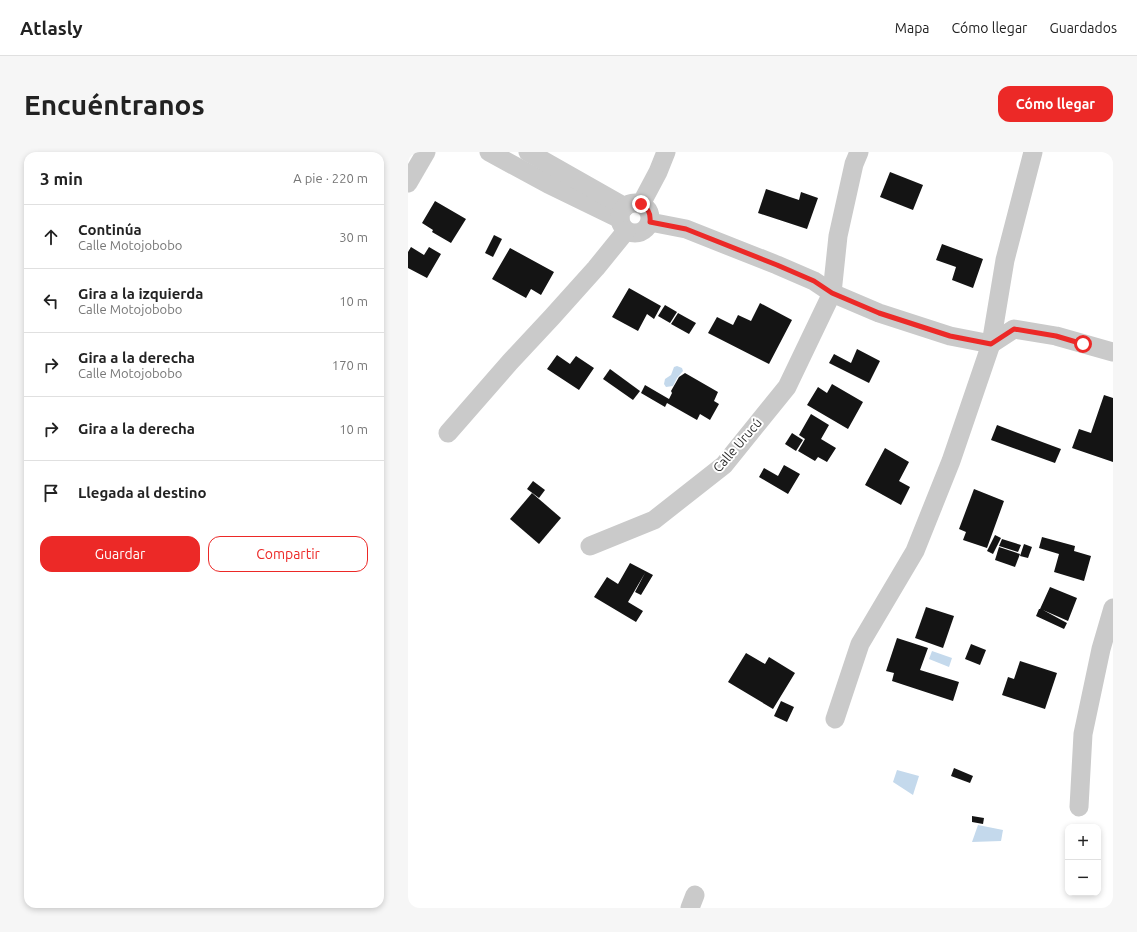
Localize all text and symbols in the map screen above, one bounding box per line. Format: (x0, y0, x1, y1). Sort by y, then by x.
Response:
text: Atlasly (20, 17, 83, 39)
text: Mapa (895, 20, 930, 36)
text: Cómo llegar (952, 20, 1027, 36)
text: Guardados (1049, 20, 1117, 36)
button: Cómo llegar (998, 86, 1113, 122)
text: Encuéntranos (24, 89, 205, 120)
text: 3 min (40, 169, 83, 188)
text: A pie · 220 m (293, 171, 368, 185)
route end (632, 195, 650, 213)
text: Continúa (78, 221, 142, 238)
icon: ahead (40, 226, 62, 248)
text: 30 m (339, 230, 368, 244)
text: Calle Motojobobo (78, 238, 182, 252)
text: Gira a la izquierda (78, 285, 204, 302)
icon: left (40, 290, 62, 312)
text: 10 m (339, 294, 368, 308)
text: Calle Motojobobo (78, 302, 182, 316)
route start (1074, 335, 1092, 353)
text: Gira a la derecha (78, 349, 195, 366)
icon: right (40, 354, 62, 376)
text: 170 m (332, 358, 368, 372)
text: Calle Motojobobo (78, 366, 182, 380)
street label: Calle Urucú (710, 415, 764, 475)
icon: right (40, 418, 62, 440)
text: Gira a la derecha (78, 420, 195, 437)
text: 10 m (339, 422, 368, 436)
icon: arrive (40, 482, 62, 504)
text: Llegada al destino (78, 484, 207, 501)
button: Guardar (40, 536, 200, 572)
button: Compartir (208, 536, 368, 572)
map controls (1065, 824, 1101, 896)
button: + (1065, 824, 1101, 860)
button: − (1065, 860, 1101, 896)

